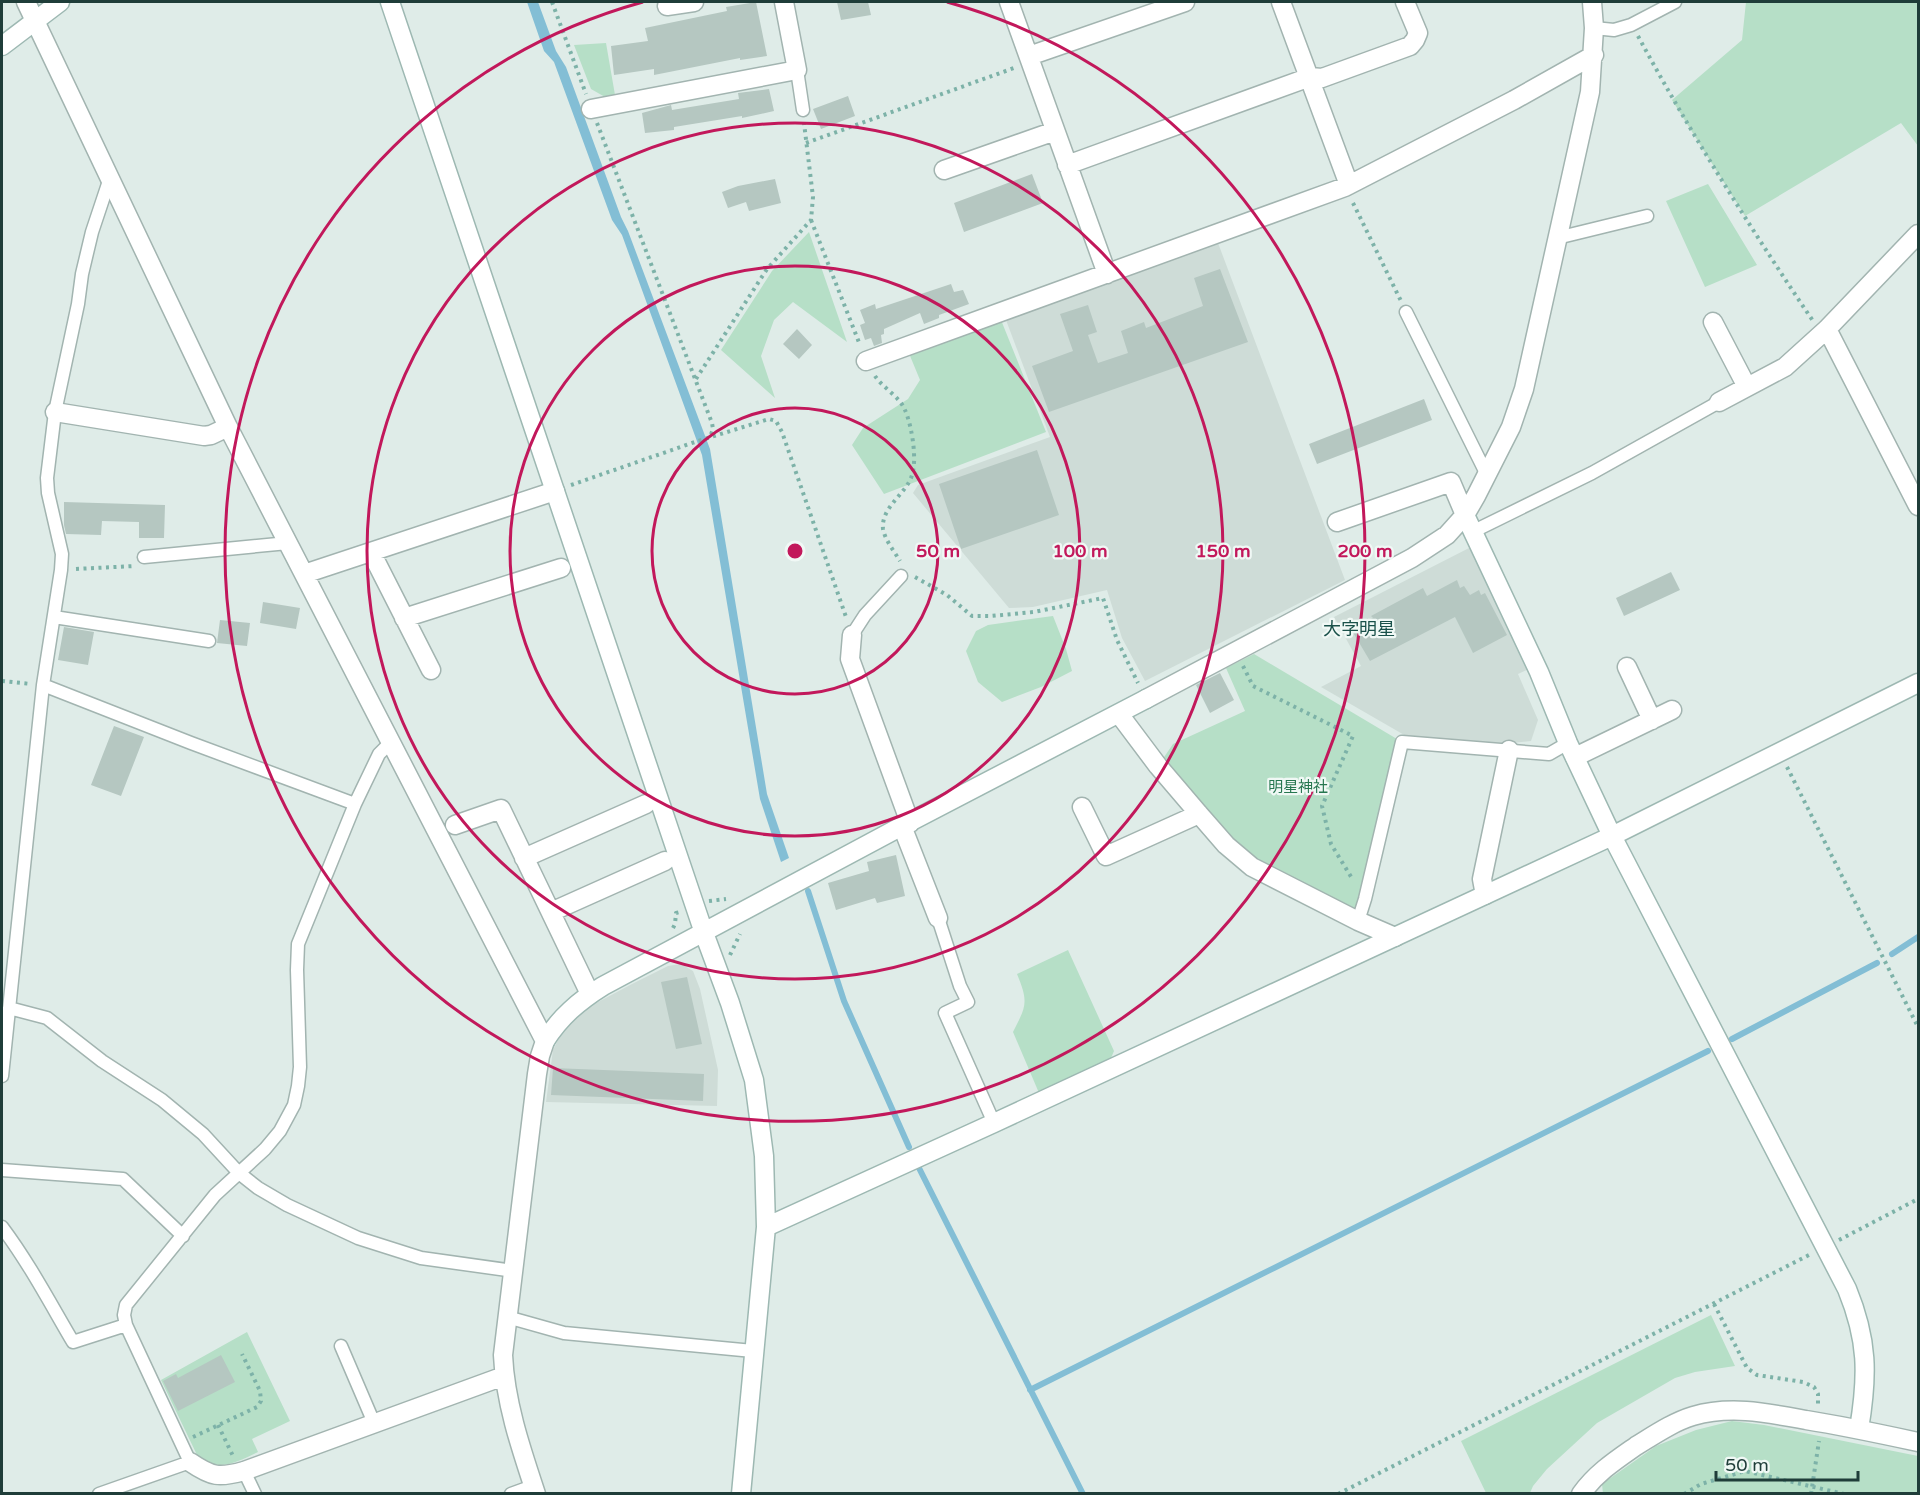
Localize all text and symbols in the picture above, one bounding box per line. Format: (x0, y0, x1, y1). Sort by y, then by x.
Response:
text: 50 m (916, 540, 960, 562)
text: 100 m (1052, 540, 1108, 562)
text: 150 m (1195, 540, 1251, 562)
text: 200 m (1337, 540, 1393, 562)
centre of rings (785, 541, 805, 561)
district label: 大字明星 (1323, 618, 1395, 640)
park label: 明星神社 (1268, 778, 1328, 796)
scale bar (1716, 1444, 1858, 1482)
text: 50 m (1725, 1454, 1769, 1476)

